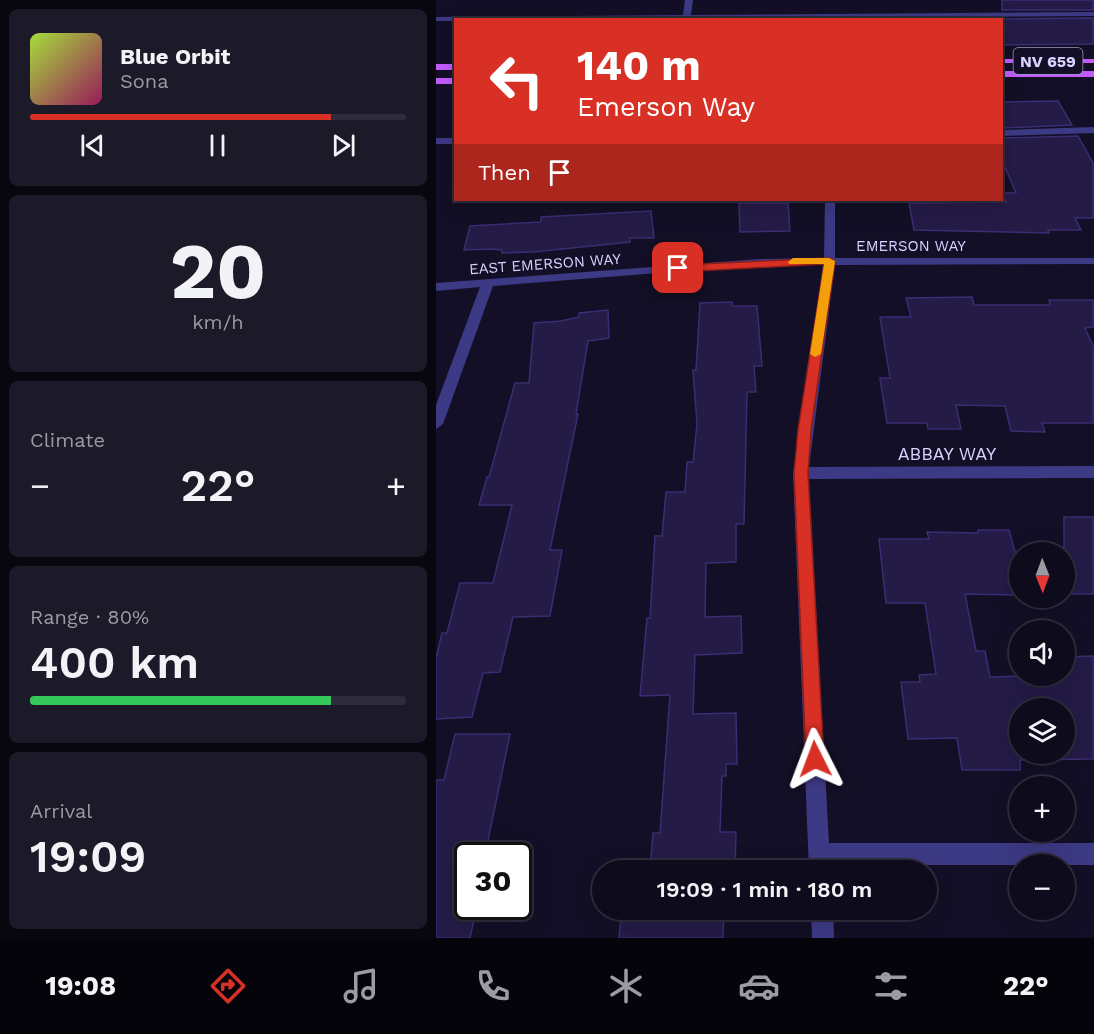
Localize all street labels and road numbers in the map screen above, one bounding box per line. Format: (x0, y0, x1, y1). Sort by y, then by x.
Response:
road number: NV 659 (1014, 48, 1082, 74)
street label: EMERSON WAY (856, 237, 966, 255)
street label: EAST EMERSON WAY (468, 250, 622, 278)
street label: ABBAY WAY (898, 443, 997, 464)

